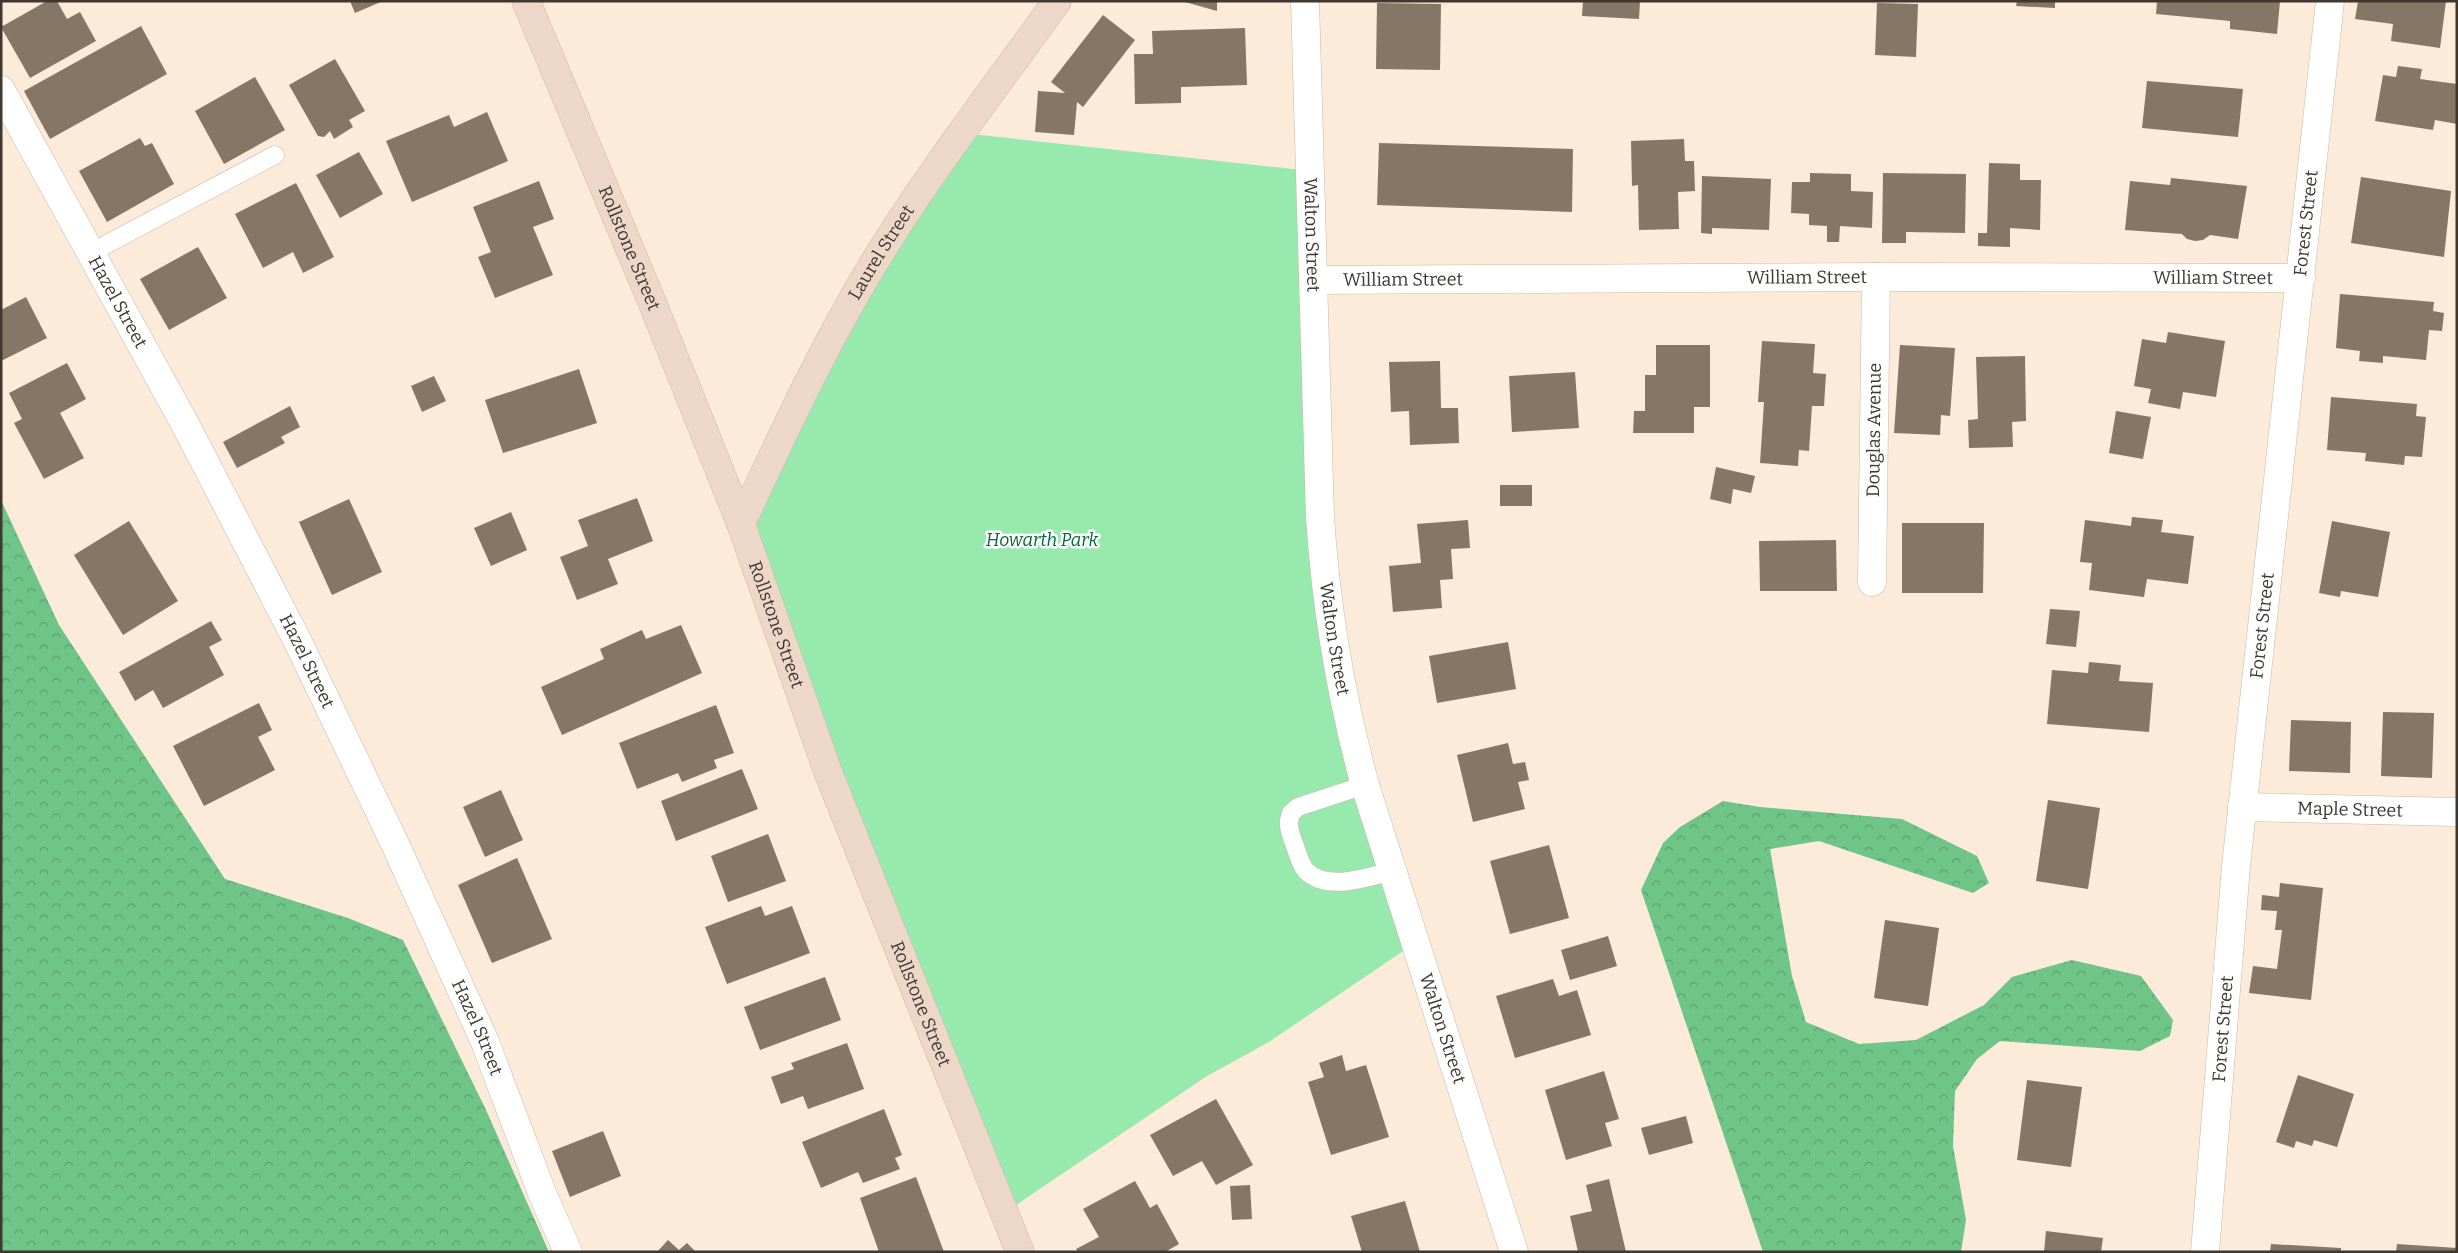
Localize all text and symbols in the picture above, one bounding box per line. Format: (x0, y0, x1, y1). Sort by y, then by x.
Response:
street label: Forest Street (2289, 168, 2323, 277)
street label: Walton Street (1299, 177, 1324, 293)
street label: Rollstone Street (594, 183, 665, 314)
street label: Laurel Street (844, 200, 919, 304)
street label: Hazel Street (84, 252, 152, 352)
street label: William Street (1747, 266, 1868, 289)
street label: William Street (2153, 267, 2274, 289)
street label: William Street (1343, 268, 1464, 291)
street label: Douglas Avenue (1862, 363, 1886, 497)
park label: Howarth Park (986, 529, 1098, 551)
street label: Rollstone Street (744, 558, 809, 691)
street label: Forest Street (2245, 571, 2279, 680)
street label: Walton Street (1315, 581, 1355, 698)
street label: Hazel Street (274, 610, 339, 712)
street label: Maple Street (2297, 797, 2404, 822)
street label: Rollstone Street (886, 938, 956, 1070)
street label: Walton Street (1415, 971, 1471, 1087)
street label: Forest Street (2208, 974, 2238, 1083)
street label: Hazel Street (447, 976, 508, 1079)

